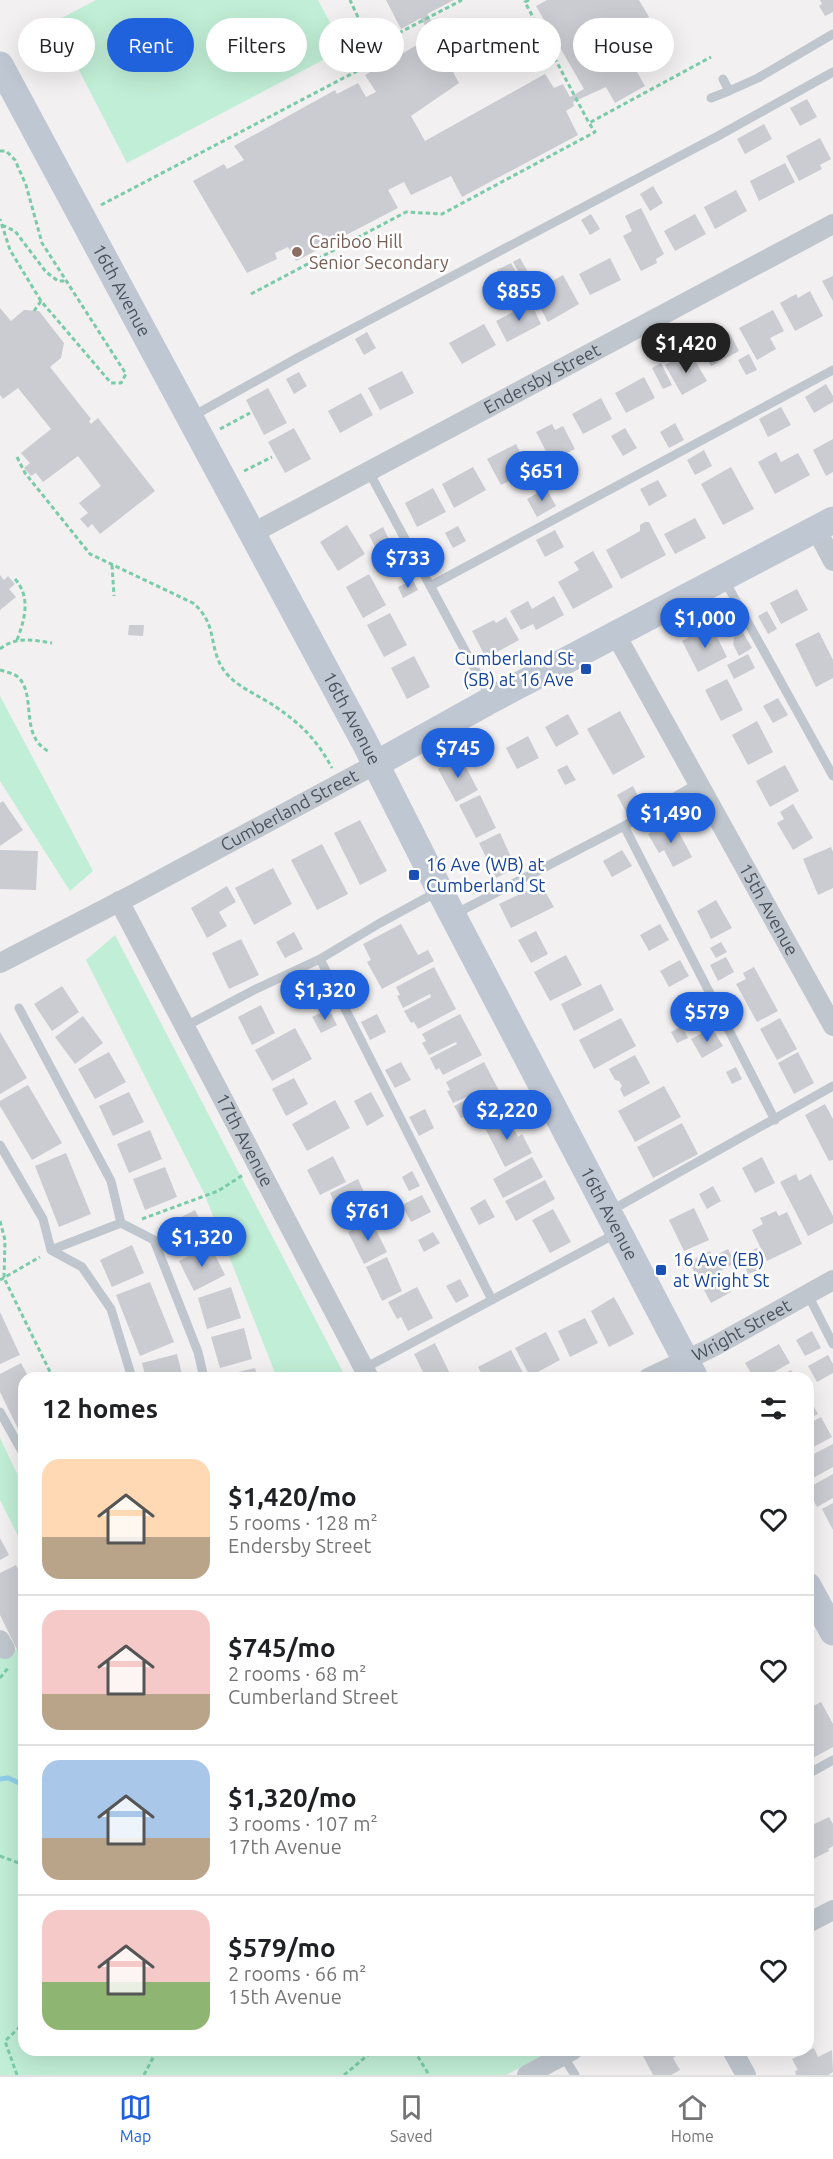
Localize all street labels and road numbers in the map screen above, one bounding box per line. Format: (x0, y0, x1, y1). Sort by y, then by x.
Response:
street label: 16th Avenue (89, 240, 155, 340)
street label: Endersby Street (480, 339, 603, 417)
street label: 16th Avenue (320, 668, 385, 768)
street label: Cumberland Street (217, 765, 361, 855)
street label: 15th Avenue (736, 859, 803, 959)
street label: 17th Avenue (213, 1090, 278, 1190)
street label: 16th Avenue (577, 1163, 642, 1263)
street label: Wright Street (689, 1295, 794, 1365)

